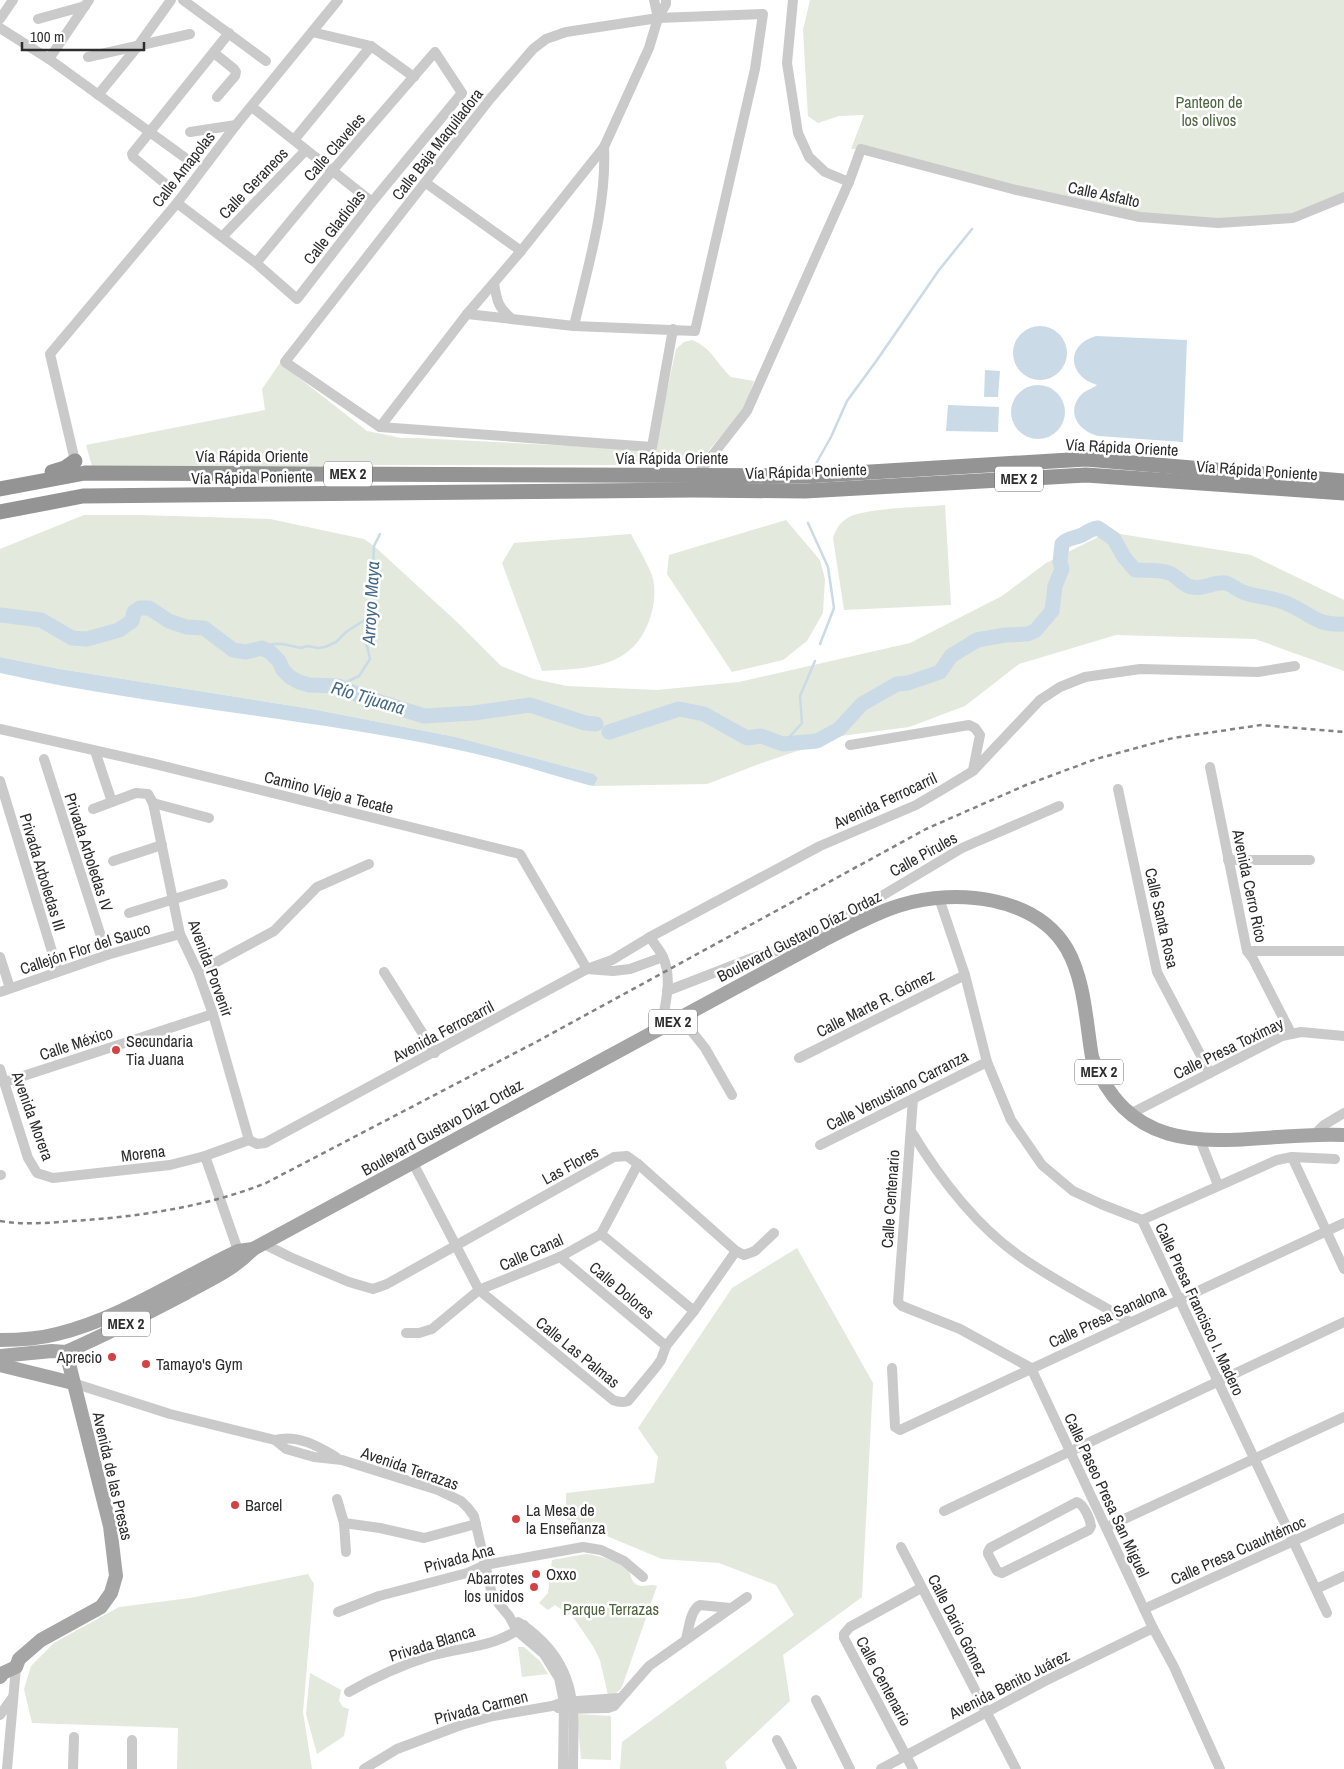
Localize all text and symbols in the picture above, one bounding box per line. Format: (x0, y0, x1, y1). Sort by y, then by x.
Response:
scale bar (22, 20, 145, 52)
text: 100 m (30, 26, 64, 47)
street label: Calle Baja Maquiladora (386, 83, 488, 205)
park label: Panteon de los olivos (1175, 91, 1243, 131)
street label: Calle Claveles (298, 108, 370, 186)
street label: Calle Amapolas (146, 126, 220, 212)
street label: Calle Geraneos (213, 143, 293, 223)
street label: Calle Asfalto (1066, 176, 1142, 212)
street label: Calle Gladiolas (298, 185, 370, 269)
street label: Vía Rápida Oriente (1065, 433, 1179, 461)
street label: Vía Rápida Oriente (196, 445, 308, 467)
street label: Vía Rápida Oriente (616, 447, 728, 469)
street label: Vía Rápida Poniente (1196, 455, 1318, 485)
street label: Vía Rápida Poniente (745, 458, 867, 484)
road number: MEX 2 (324, 462, 372, 486)
street label: Vía Rápida Poniente (191, 465, 313, 489)
road number: MEX 2 (995, 466, 1043, 492)
water label: Arroyo Maya (356, 561, 385, 646)
water label: Río Tijuana (328, 675, 408, 720)
street label: Camino Viejo a Tecate (262, 765, 396, 819)
street label: Avenida Ferrocarril (829, 766, 940, 834)
street label: Privada Arboledas IV (59, 790, 119, 914)
street label: Privada Arboledas III (15, 811, 71, 933)
street label: Calle Pirules (885, 826, 961, 882)
street label: Avenida Cerro Rico (1227, 826, 1273, 945)
street label: Calle Santa Rosa (1140, 866, 1184, 971)
street label: Boulevard Gustavo Díaz Ordaz (713, 885, 885, 987)
street label: Avenida Porvenir (183, 916, 239, 1020)
street label: Callejón Flor del Sauco (17, 917, 153, 979)
street label: Calle Marte R. Gómez (812, 964, 938, 1042)
street label: Avenida Ferrocarril (388, 995, 497, 1067)
road number: MEX 2 (649, 1010, 697, 1034)
street label: Calle Presa Toximay (1169, 1012, 1287, 1084)
street label: Calle México (37, 1021, 115, 1065)
place label: Secundaria Tia Juana (126, 1030, 194, 1070)
marker: Secundaria Tia Juana (110, 1044, 122, 1056)
street label: Calle Venustiano Carranza (822, 1044, 972, 1135)
road number: MEX 2 (1075, 1060, 1123, 1084)
street label: Avenida Morera (6, 1068, 60, 1164)
street label: Boulevard Gustavo Díaz Ordaz (357, 1073, 527, 1181)
street label: Morena (120, 1139, 167, 1167)
street label: Las Flores (538, 1141, 602, 1189)
street label: Calle Centenario (876, 1149, 904, 1249)
street label: Calle Presa Francisco I. Madero (1150, 1219, 1250, 1399)
street label: Calle Canal (496, 1228, 567, 1276)
street label: Calle Dolores (585, 1256, 659, 1324)
street label: Calle Presa Sanalona (1045, 1279, 1170, 1353)
street label: Calle Las Palmas (531, 1311, 625, 1393)
road number: MEX 2 (102, 1312, 150, 1336)
place label: Aprecio (56, 1346, 102, 1368)
marker: Aprecio (106, 1351, 118, 1363)
place label: Tamayo's Gym (156, 1353, 243, 1375)
marker: Tamayo's Gym (140, 1358, 152, 1370)
street label: Avenida de las Presas (87, 1409, 138, 1542)
street label: Calle Paseo Presa San Miguel (1059, 1409, 1155, 1581)
street label: Avenida Terrazas (357, 1441, 462, 1495)
place label: Barcel (245, 1494, 282, 1516)
marker: Barcel (229, 1499, 241, 1511)
place label: La Mesa de la Enseñanza (526, 1499, 606, 1539)
street label: Calle Presa Cuauhtémoc (1167, 1510, 1309, 1590)
marker: La Mesa de la Enseñanza (510, 1513, 522, 1525)
street label: Privada Ana (422, 1538, 497, 1578)
place label: Oxxo (546, 1563, 577, 1585)
place label: Abarrotes los unidos (464, 1567, 524, 1607)
marker: Oxxo (530, 1568, 542, 1580)
street label: Calle Dario Gómez (923, 1570, 993, 1680)
marker: Abarrotes los unidos (528, 1581, 540, 1593)
park label: Parque Terrazas (563, 1598, 659, 1620)
street label: Privada Blanca (386, 1619, 478, 1667)
street label: Calle Centenario (851, 1632, 917, 1730)
street label: Avenida Benito Juárez (944, 1644, 1073, 1724)
street label: Privada Carmen (432, 1685, 530, 1729)

